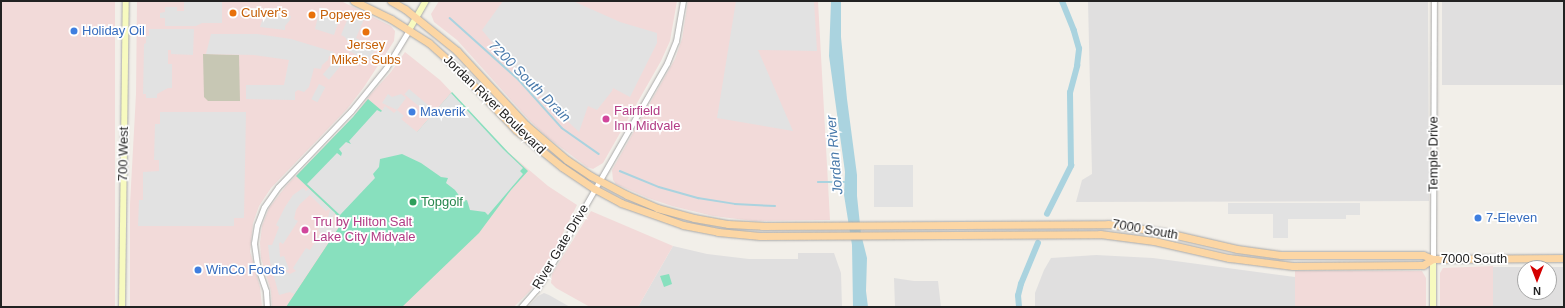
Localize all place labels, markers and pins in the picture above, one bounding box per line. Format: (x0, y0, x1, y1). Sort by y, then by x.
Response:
place label: Culver's (241, 5, 288, 21)
place label: Popeyes (320, 7, 371, 23)
marker: Culver's (228, 8, 238, 18)
marker: Popeyes (307, 10, 317, 20)
place label: Holiday Oil (82, 23, 145, 39)
marker: Holiday Oil (69, 26, 79, 36)
marker: Jersey Mike's Subs (361, 27, 371, 37)
place label: Jersey Mike's Subs (331, 38, 401, 69)
place label: Maverik (420, 104, 466, 120)
place label: Fairfield Inn Midvale (614, 104, 680, 135)
marker: Maverik (407, 107, 417, 117)
marker: Fairfield Inn Midvale (601, 114, 611, 124)
place label: Topgolf (421, 194, 463, 210)
marker: Topgolf (408, 197, 418, 207)
place label: 7-Eleven (1486, 210, 1537, 226)
marker: 7-Eleven (1473, 213, 1483, 223)
place label: Tru by Hilton Salt Lake City Midvale (313, 215, 416, 246)
marker: Tru by Hilton Salt Lake City Midvale (300, 225, 310, 235)
place label: WinCo Foods (206, 262, 285, 278)
marker: WinCo Foods (193, 265, 203, 275)

